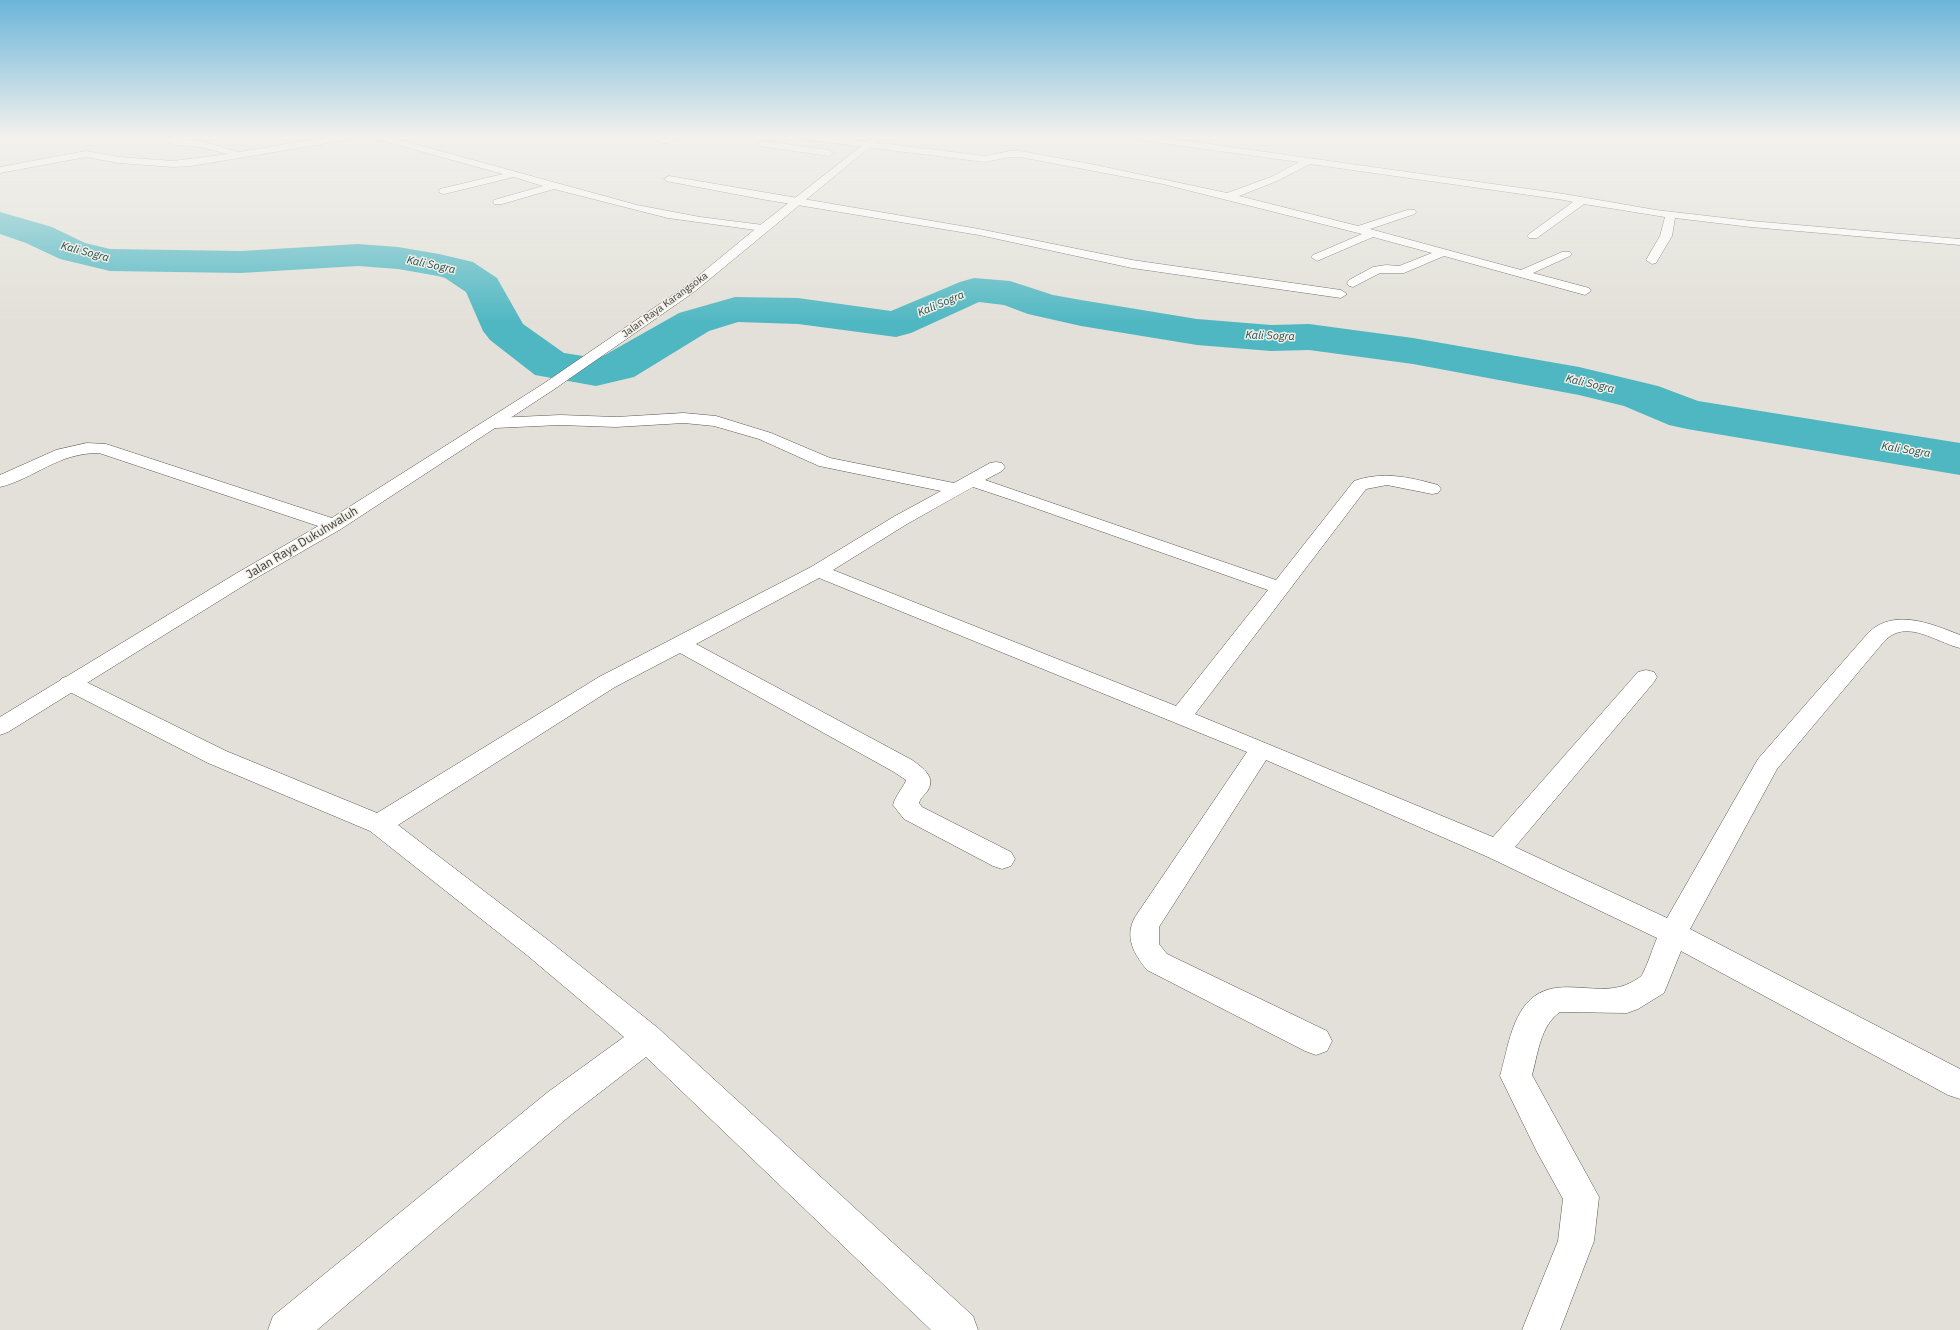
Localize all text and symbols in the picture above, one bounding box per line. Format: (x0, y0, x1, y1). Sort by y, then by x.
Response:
water label: Kali Sogra (59, 239, 111, 265)
water label: Kali Sogra (405, 253, 457, 277)
street label: Jalan Raya Karangsoka (620, 270, 710, 340)
water label: Kali Sogra (916, 288, 966, 320)
water label: Kali Sogra (1245, 329, 1295, 343)
water label: Kali Sogra (1564, 372, 1616, 396)
water label: Kali Sogra (1881, 440, 1931, 460)
street label: Jalan Raya Dukuhwaluh (243, 504, 361, 582)

